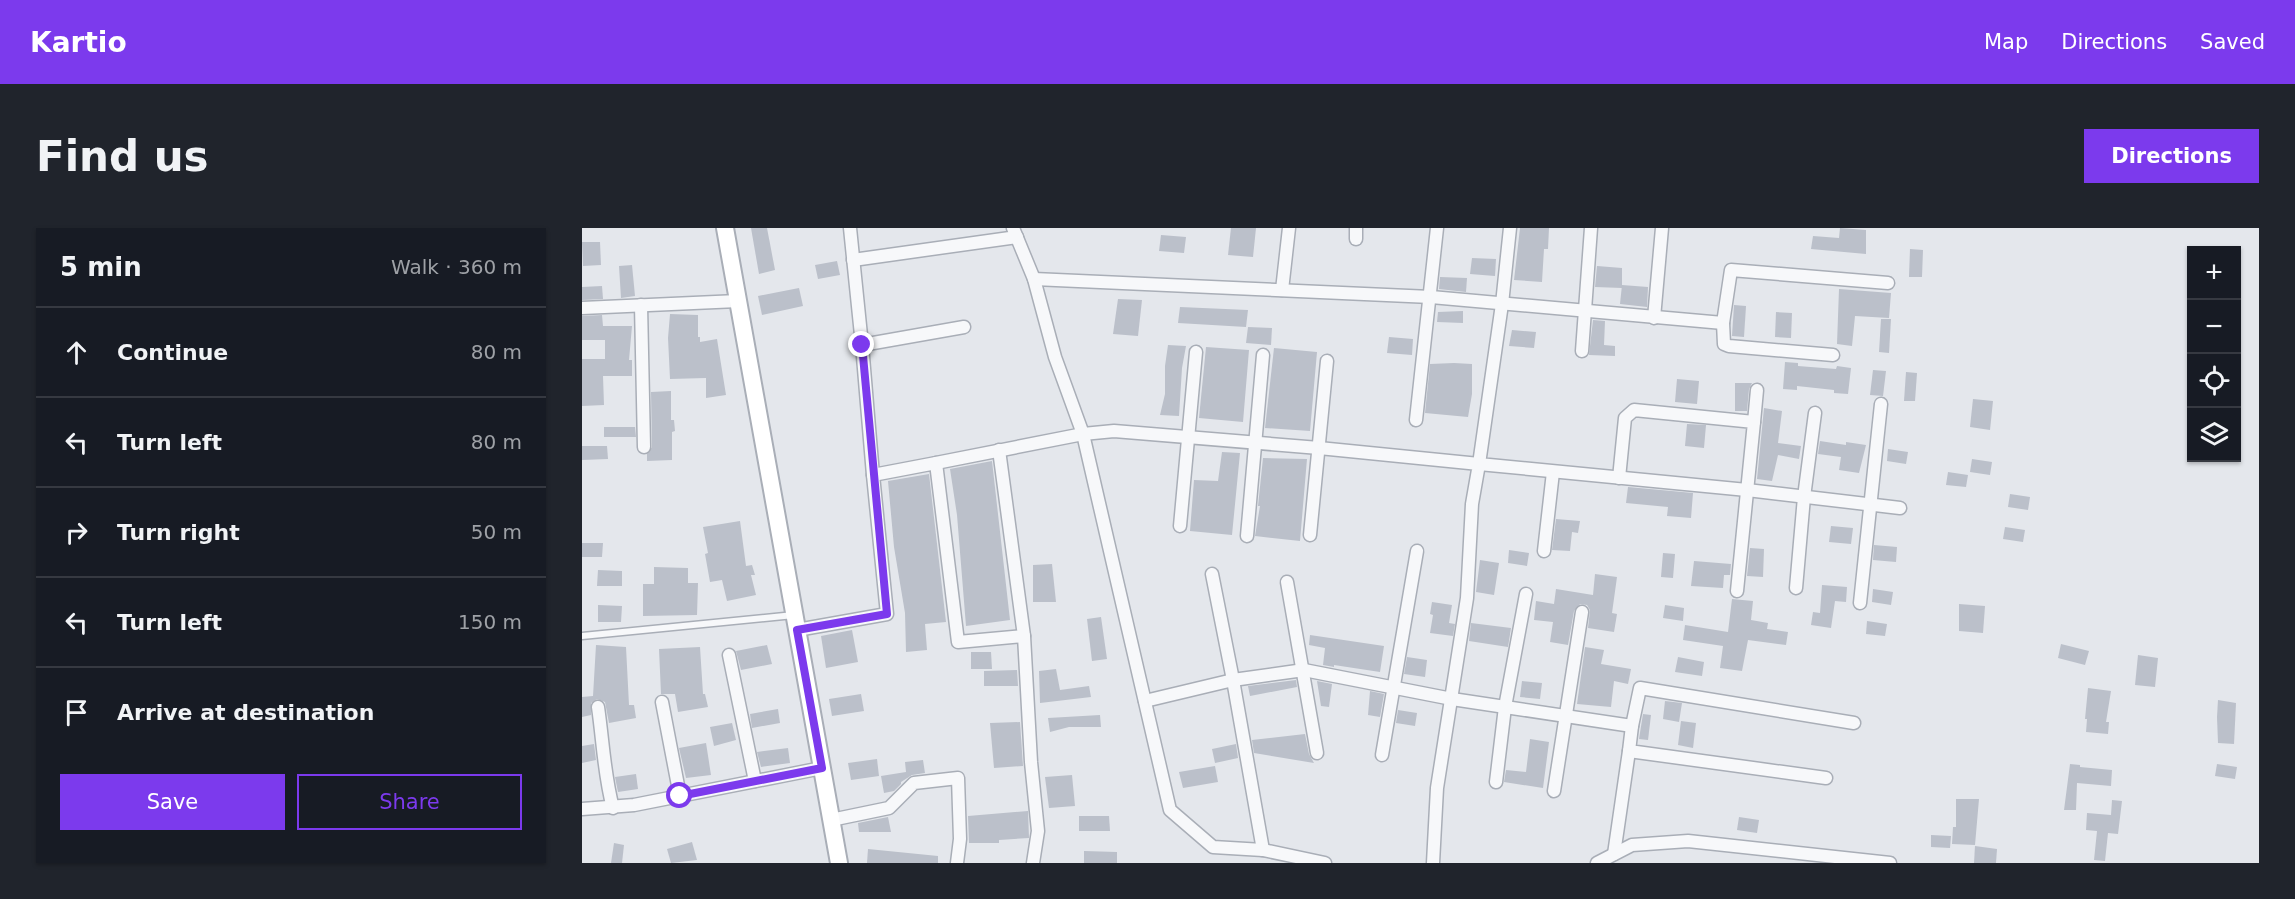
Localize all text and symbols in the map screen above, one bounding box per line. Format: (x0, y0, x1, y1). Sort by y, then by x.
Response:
text: Kartio (30, 26, 127, 59)
text: Map (1984, 30, 2028, 54)
text: Directions (2061, 30, 2167, 54)
text: Saved (2200, 30, 2265, 54)
button: Directions (2084, 129, 2259, 183)
text: Find us (36, 132, 209, 181)
map controls (2187, 246, 2241, 462)
button: + (2187, 246, 2241, 300)
text: 5 min (60, 252, 142, 282)
text: Walk · 360 m (391, 255, 522, 279)
button: − (2187, 300, 2241, 354)
route end (848, 331, 874, 357)
icon: ahead (60, 336, 93, 369)
text: Continue (117, 340, 228, 365)
text: 80 m (471, 340, 522, 364)
button: locate (2187, 354, 2241, 408)
button: layers (2187, 408, 2241, 462)
icon: left (60, 426, 93, 459)
text: Turn left (117, 430, 222, 455)
text: 80 m (471, 430, 522, 454)
icon: right (60, 516, 93, 549)
text: Turn right (117, 520, 240, 545)
text: 50 m (471, 520, 522, 544)
icon: left (60, 606, 93, 639)
text: Turn left (117, 610, 222, 635)
text: 150 m (458, 610, 522, 634)
icon: arrive (60, 696, 93, 729)
text: Arrive at destination (117, 700, 374, 725)
button: Save (60, 774, 285, 830)
button: Share (297, 774, 522, 830)
route start (666, 782, 692, 808)

